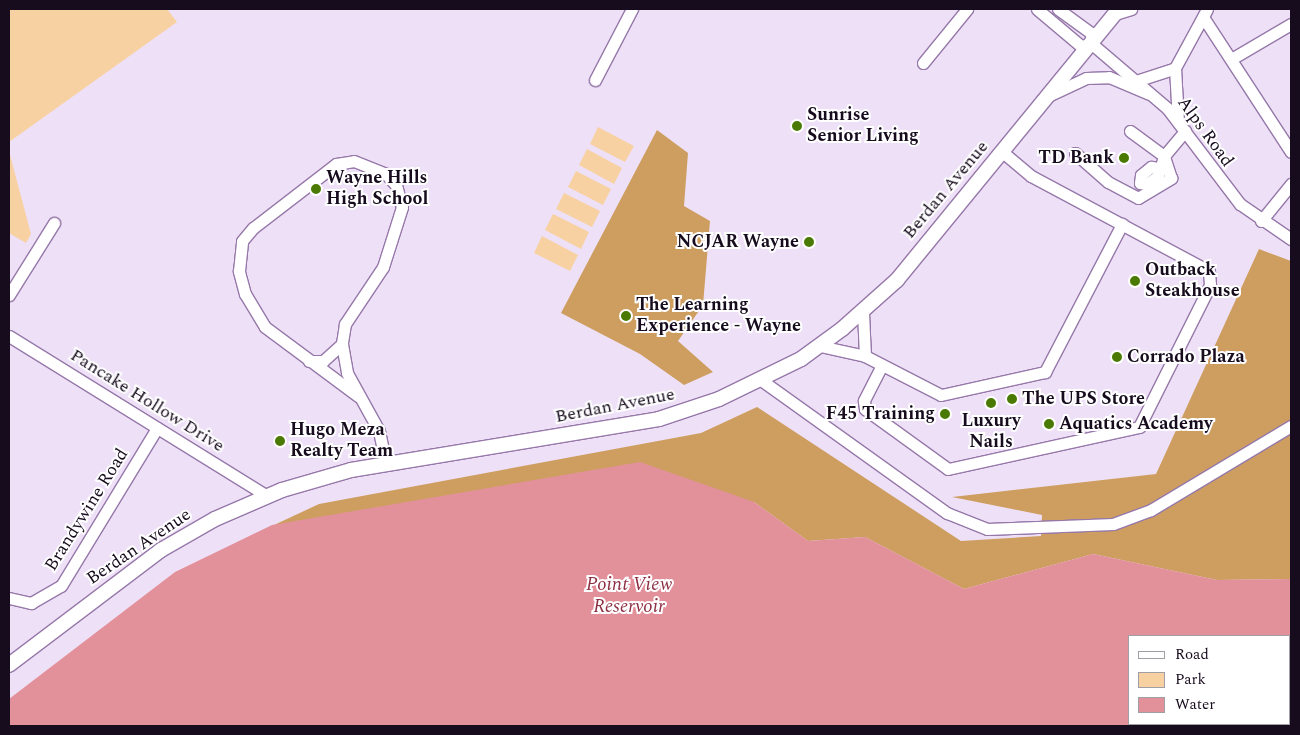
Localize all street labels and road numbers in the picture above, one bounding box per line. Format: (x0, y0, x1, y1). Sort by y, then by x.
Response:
street label: Alps Road (1172, 93, 1238, 171)
street label: Berdan Avenue (899, 137, 993, 243)
street label: Pancake Hollow Drive (66, 345, 228, 457)
street label: Berdan Avenue (553, 384, 677, 428)
street label: Brandywine Road (41, 445, 133, 575)
street label: Berdan Avenue (83, 504, 195, 590)

